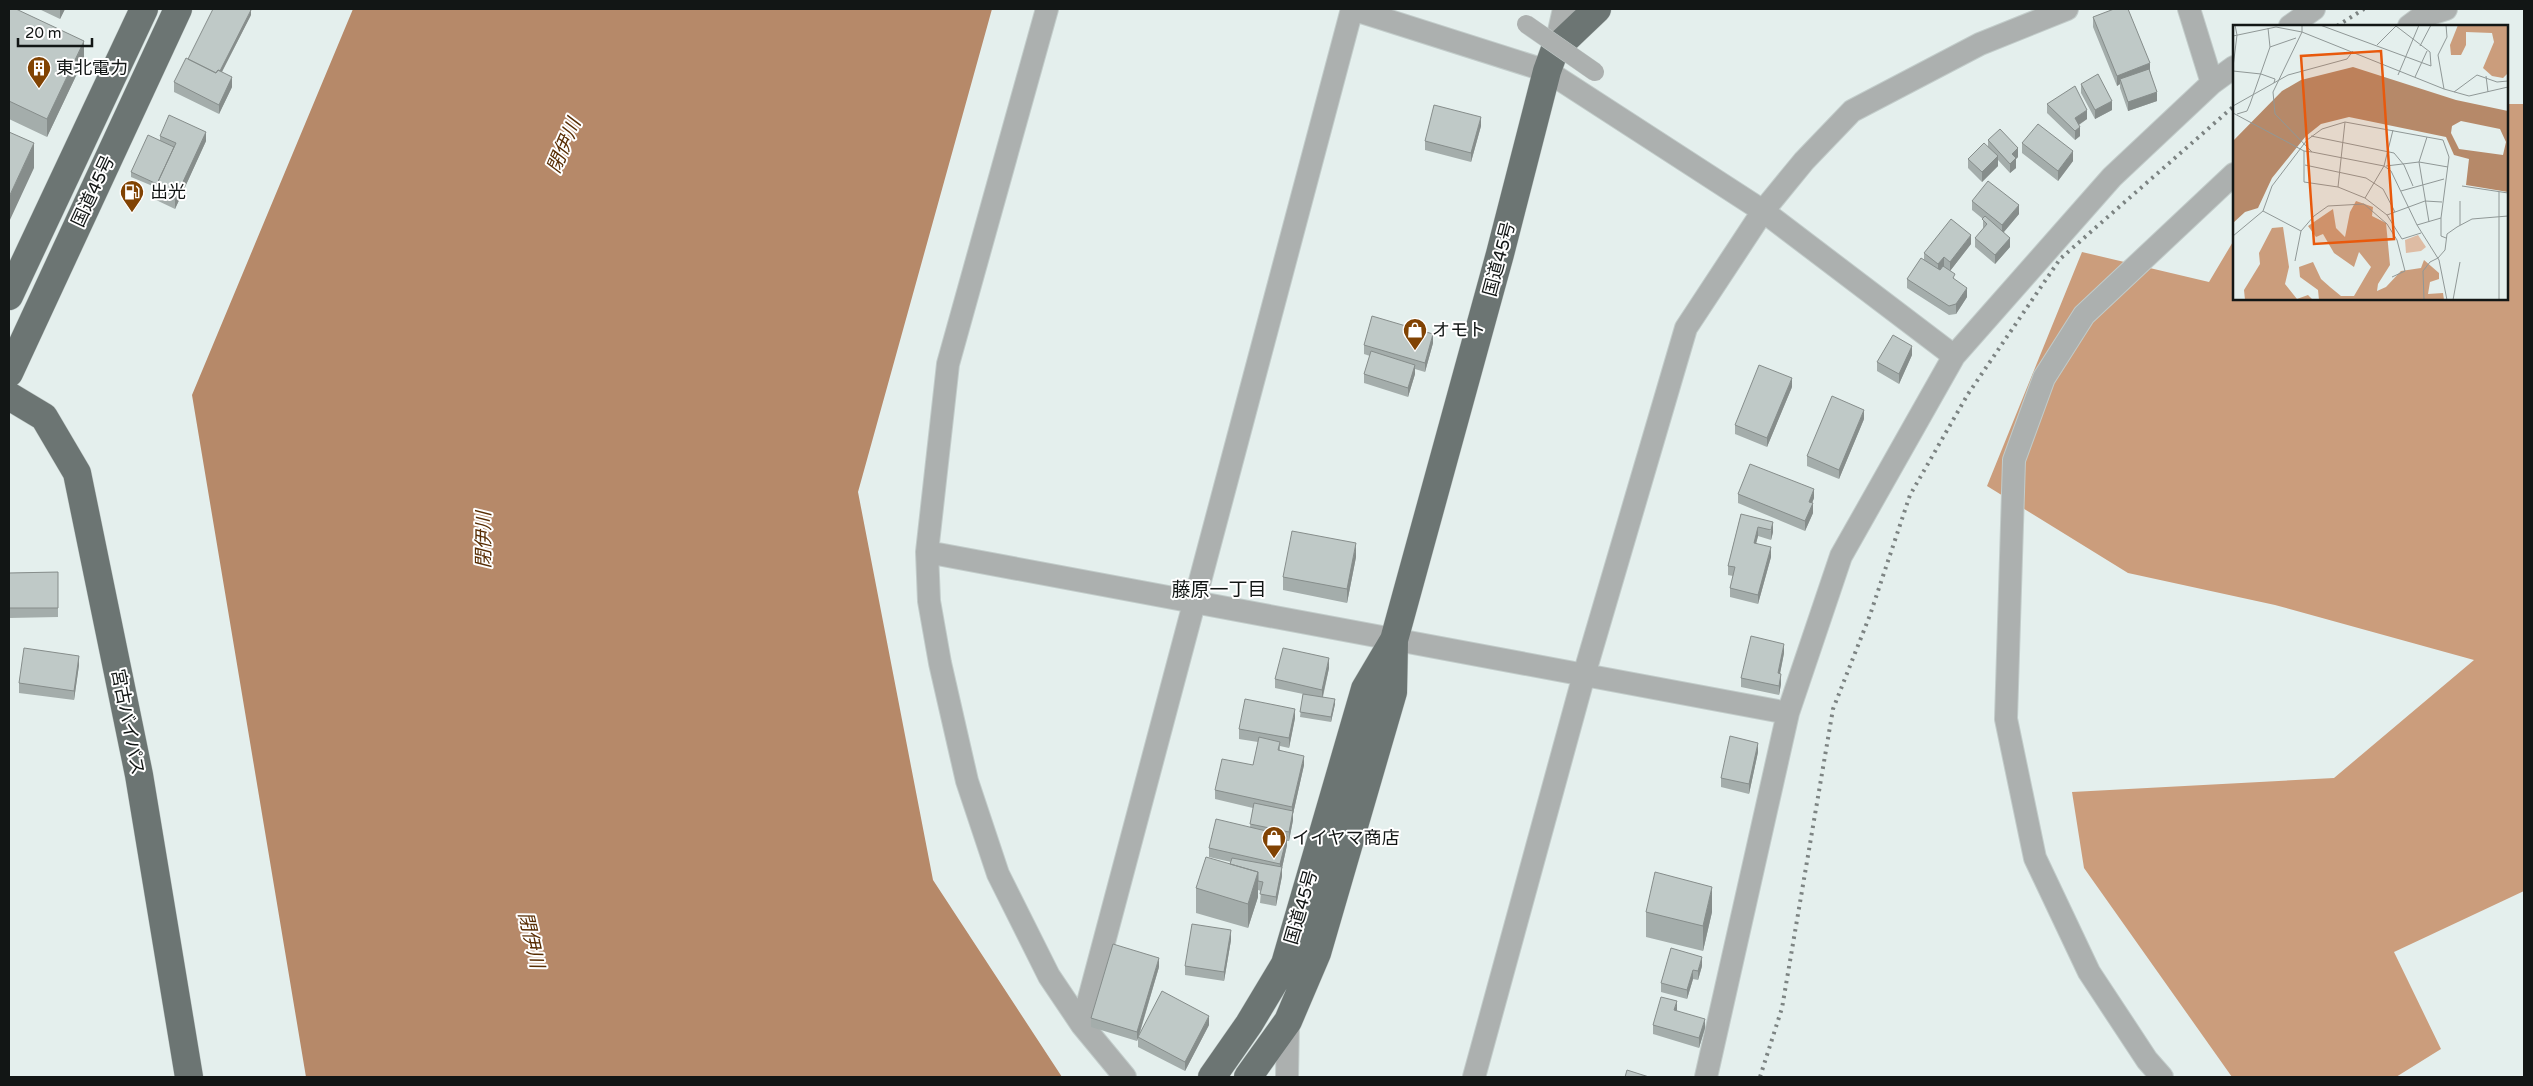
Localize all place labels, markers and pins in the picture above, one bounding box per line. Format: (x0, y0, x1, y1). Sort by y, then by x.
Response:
building icon: 東北電力 (26, 55, 52, 89)
place label: 東北電力 (56, 57, 128, 79)
fuel station icon: 出光 (119, 179, 145, 213)
place label: 出光 (150, 181, 186, 203)
shop icon: オモト (1402, 317, 1428, 351)
place label: オモト (1432, 319, 1486, 341)
shop icon: イイヤマ商店 (1261, 825, 1287, 859)
place label: イイヤマ商店 (1292, 827, 1399, 849)

